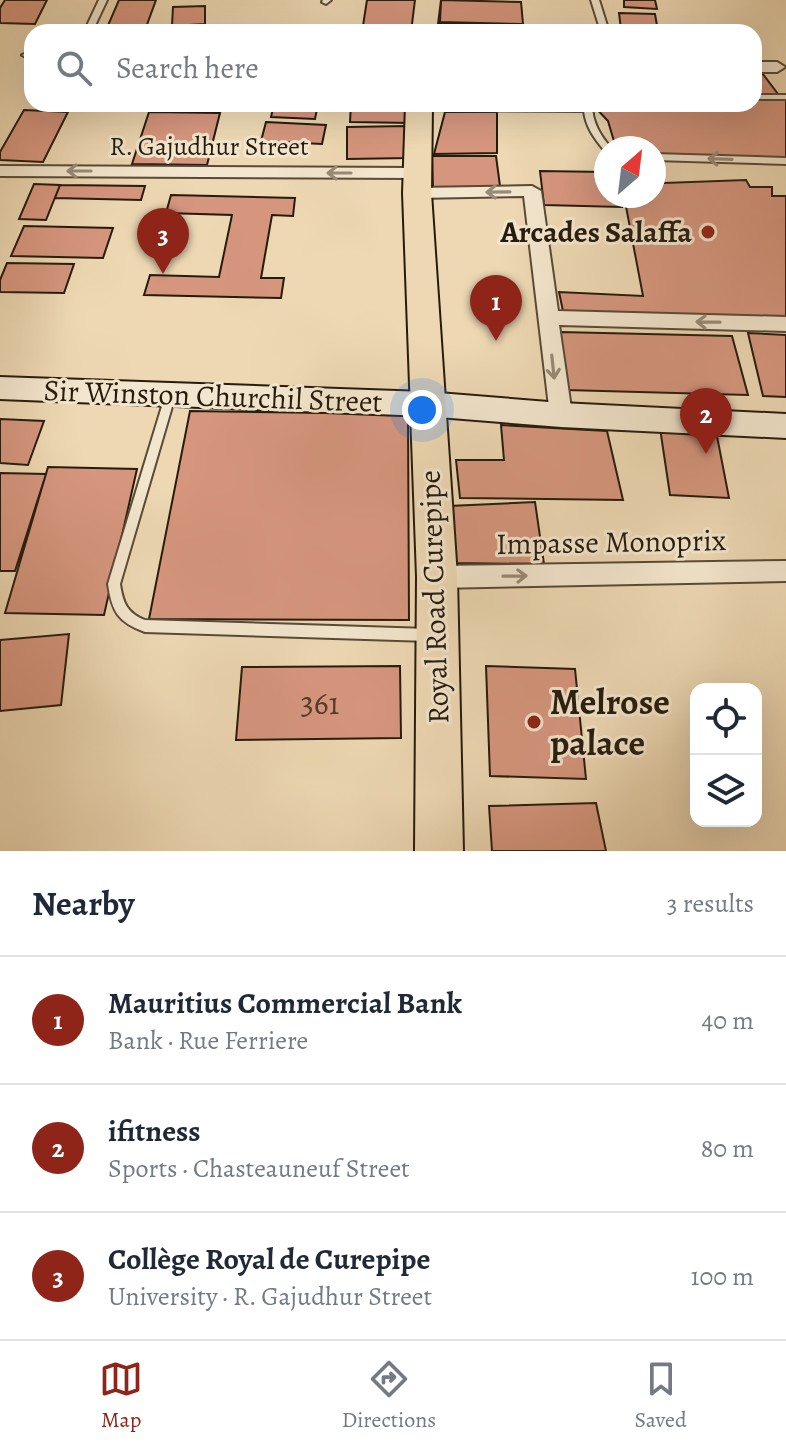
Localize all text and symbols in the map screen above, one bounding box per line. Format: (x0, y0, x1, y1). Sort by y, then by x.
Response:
search box (24, 24, 762, 112)
icon: search (52, 46, 96, 90)
text: Search here (116, 48, 259, 88)
street label: R. Gajudhur Street (109, 129, 309, 164)
north arrow (594, 136, 666, 208)
one-way arrow (707, 151, 734, 167)
one-way arrow (66, 164, 93, 179)
one-way arrow (326, 165, 353, 181)
one-way arrow (485, 184, 512, 199)
pin: 3 (137, 208, 189, 274)
place label: Arcades Salaffa (499, 212, 692, 252)
marker: Arcades Salaffa (699, 223, 717, 241)
pin: 1 (470, 275, 522, 341)
one-way arrow (695, 314, 722, 330)
one-way arrow (546, 353, 561, 380)
street label: Sir Winston Churchil Street (43, 370, 383, 422)
pin: 2 (680, 388, 732, 454)
your location (402, 390, 442, 430)
street label: Royal Road Curepipe (410, 470, 458, 724)
street label: Impasse Monoprix (496, 520, 726, 564)
one-way arrow (501, 568, 528, 584)
place label: Melrose palace (550, 677, 670, 767)
house number: 361 (300, 681, 340, 725)
map controls (690, 683, 762, 827)
button: locate (690, 683, 762, 755)
marker: Melrose palace (525, 713, 543, 731)
button: layers (690, 755, 762, 827)
text: Nearby (32, 880, 135, 927)
text: 3 results (667, 886, 754, 921)
text: Mauritius Commercial Bank (108, 983, 462, 1023)
text: 1 (53, 1003, 63, 1038)
text: 40 m (702, 1003, 754, 1038)
text: Bank · Rue Ferriere (108, 1023, 308, 1058)
text: ifitness (108, 1111, 201, 1151)
text: 2 (52, 1131, 64, 1166)
text: 80 m (701, 1131, 754, 1166)
text: Sports · Chasteauneuf Street (108, 1151, 410, 1186)
text: Collège Royal de Curepipe (108, 1239, 430, 1279)
text: 3 (52, 1259, 64, 1294)
text: 100 m (691, 1259, 754, 1294)
text: University · R. Gajudhur Street (108, 1279, 432, 1314)
tab: Map (99, 1357, 143, 1435)
tab: Directions (342, 1357, 436, 1435)
tab: Saved (635, 1357, 687, 1435)

